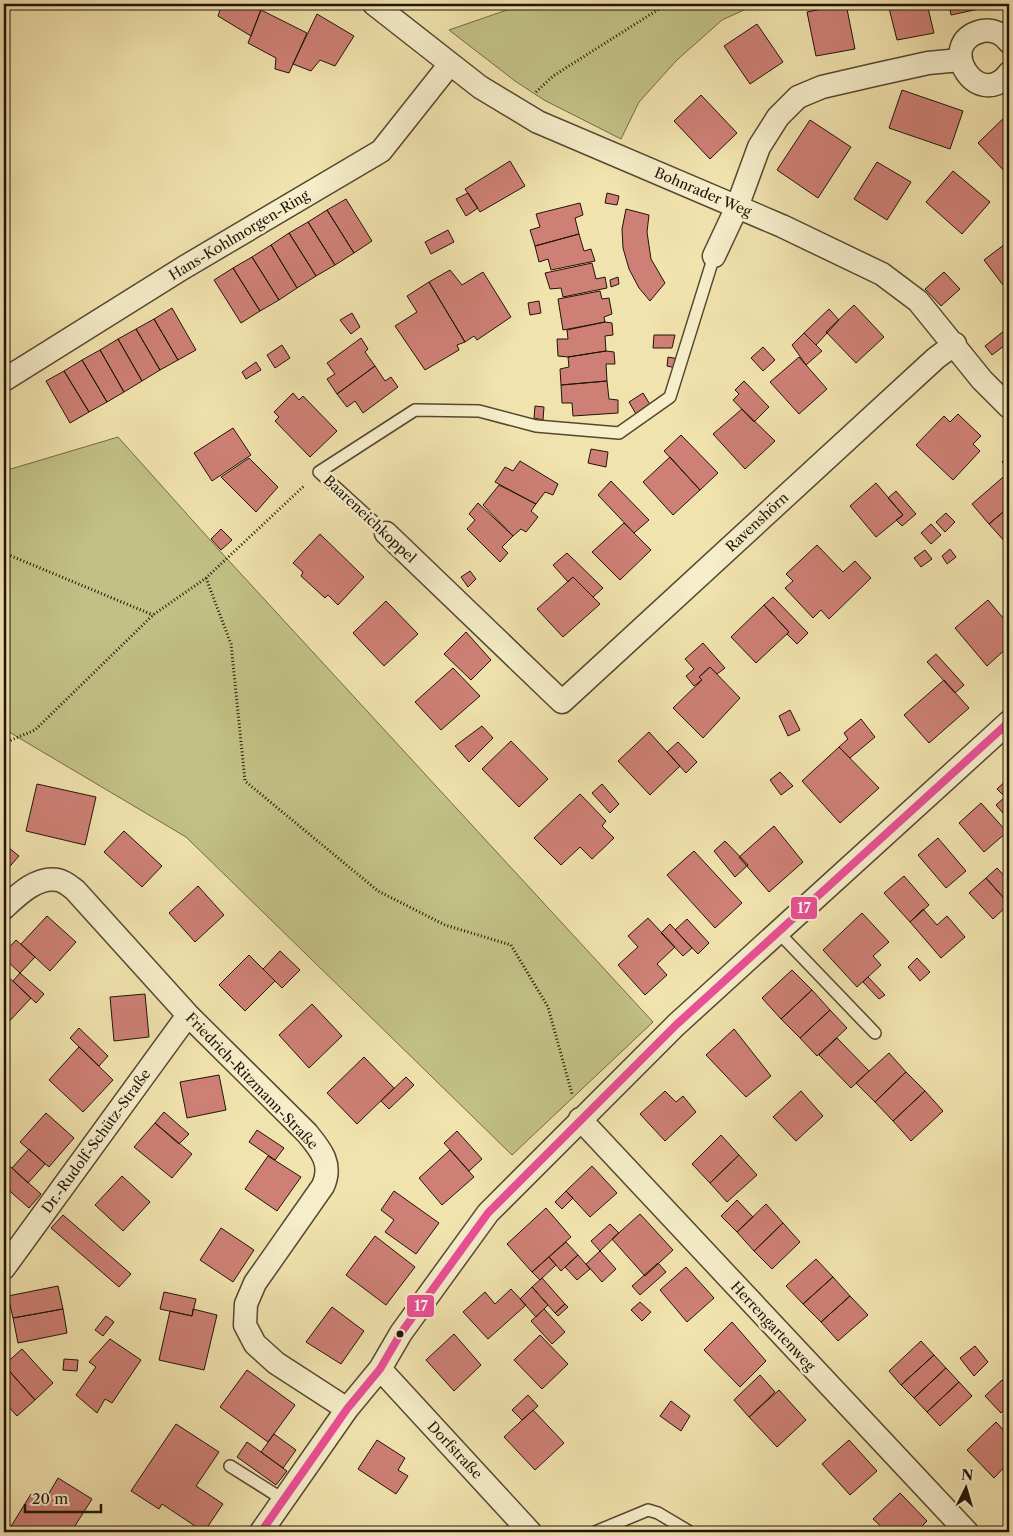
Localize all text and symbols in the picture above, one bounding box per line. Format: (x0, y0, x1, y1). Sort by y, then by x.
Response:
street label: Bohnrader Weg (652, 163, 755, 221)
street label: Hans-Kohlmorgen-Ring (166, 186, 313, 284)
street label: Baareneichkoppel (320, 471, 420, 567)
street label: Ravenshörn (722, 488, 792, 556)
line badge: 17 (790, 896, 818, 920)
text: 17 (797, 899, 811, 917)
street label: Friedrich-Ritzmann-Straße (182, 1009, 322, 1153)
street label: Dr.-Rudolf-Schütz-Straße (38, 1065, 154, 1217)
street label: Herrengartenweg (727, 1277, 820, 1375)
line badge: 17 (406, 1294, 435, 1318)
text: 17 (414, 1297, 428, 1315)
unlabelled marker (395, 1329, 405, 1339)
street label: Dorfstraße (424, 1417, 486, 1483)
north arrow (940, 1464, 990, 1514)
text: N (960, 1466, 974, 1485)
scale bar (25, 1481, 101, 1513)
text: 20 m (32, 1489, 68, 1508)

